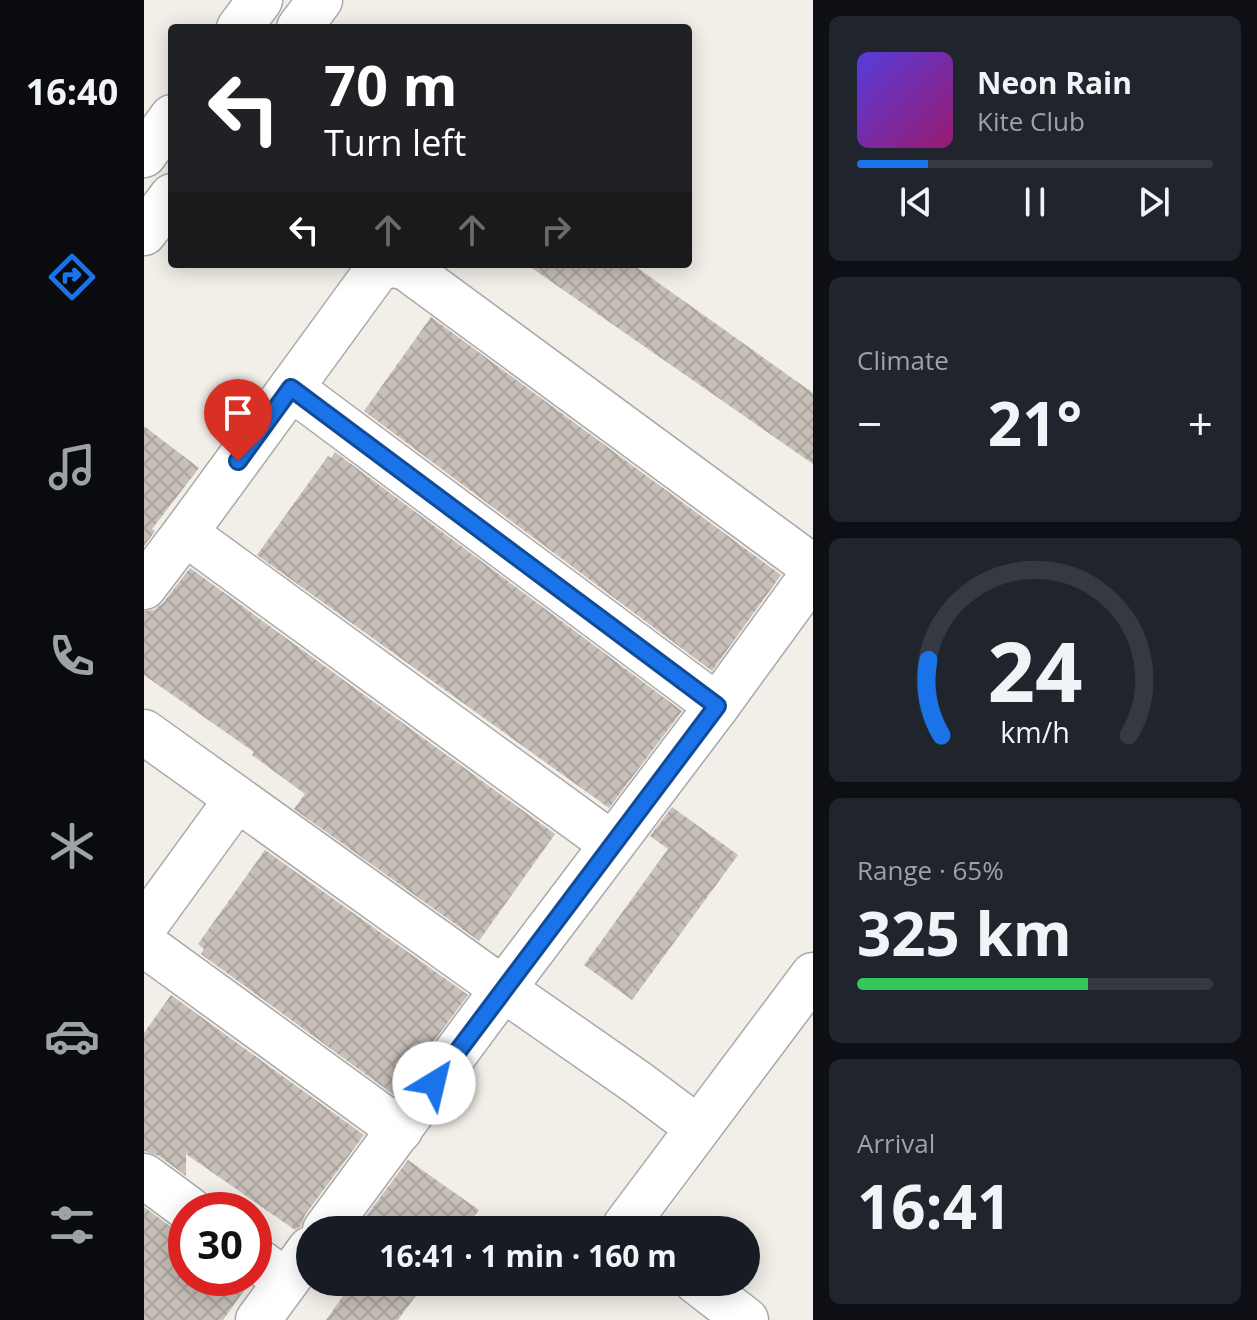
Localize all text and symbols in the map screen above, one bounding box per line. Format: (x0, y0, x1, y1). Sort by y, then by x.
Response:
text: 70 m (324, 46, 458, 122)
icon: left (192, 56, 296, 160)
text: Neon Rain (977, 62, 1132, 103)
text: 16:40 (26, 67, 118, 116)
text: Kite Club (977, 103, 1085, 139)
text: Turn left (324, 118, 466, 167)
icon: previous (894, 180, 938, 224)
icon: pause (1013, 180, 1057, 224)
icon: next (1132, 180, 1176, 224)
icon: left (282, 208, 326, 252)
icon: ahead (366, 208, 410, 252)
icon: ahead (450, 208, 494, 252)
icon: right (534, 208, 578, 252)
icon: directions (44, 249, 100, 305)
text: Climate (857, 342, 949, 378)
pin (204, 379, 272, 461)
text: 21° (988, 382, 1082, 464)
icon: arrive (216, 391, 260, 435)
text: − (857, 393, 882, 453)
text: + (1188, 393, 1213, 453)
icon: music (44, 439, 100, 495)
text: 24 (987, 613, 1083, 726)
icon: phone (44, 628, 100, 684)
text: km/h (1000, 712, 1070, 751)
icon: climate (44, 818, 100, 874)
text: Range · 65% (857, 852, 1004, 888)
text: 325 km (857, 892, 1072, 974)
icon: car (44, 1008, 100, 1064)
position arrow (392, 1041, 476, 1125)
text: Arrival (857, 1125, 935, 1161)
text: 16:41 (857, 1165, 1011, 1247)
speed limit sign: 30 (168, 1192, 272, 1296)
icon: filters (44, 1197, 100, 1253)
text: 16:41 · 1 min · 160 m (379, 1235, 677, 1276)

